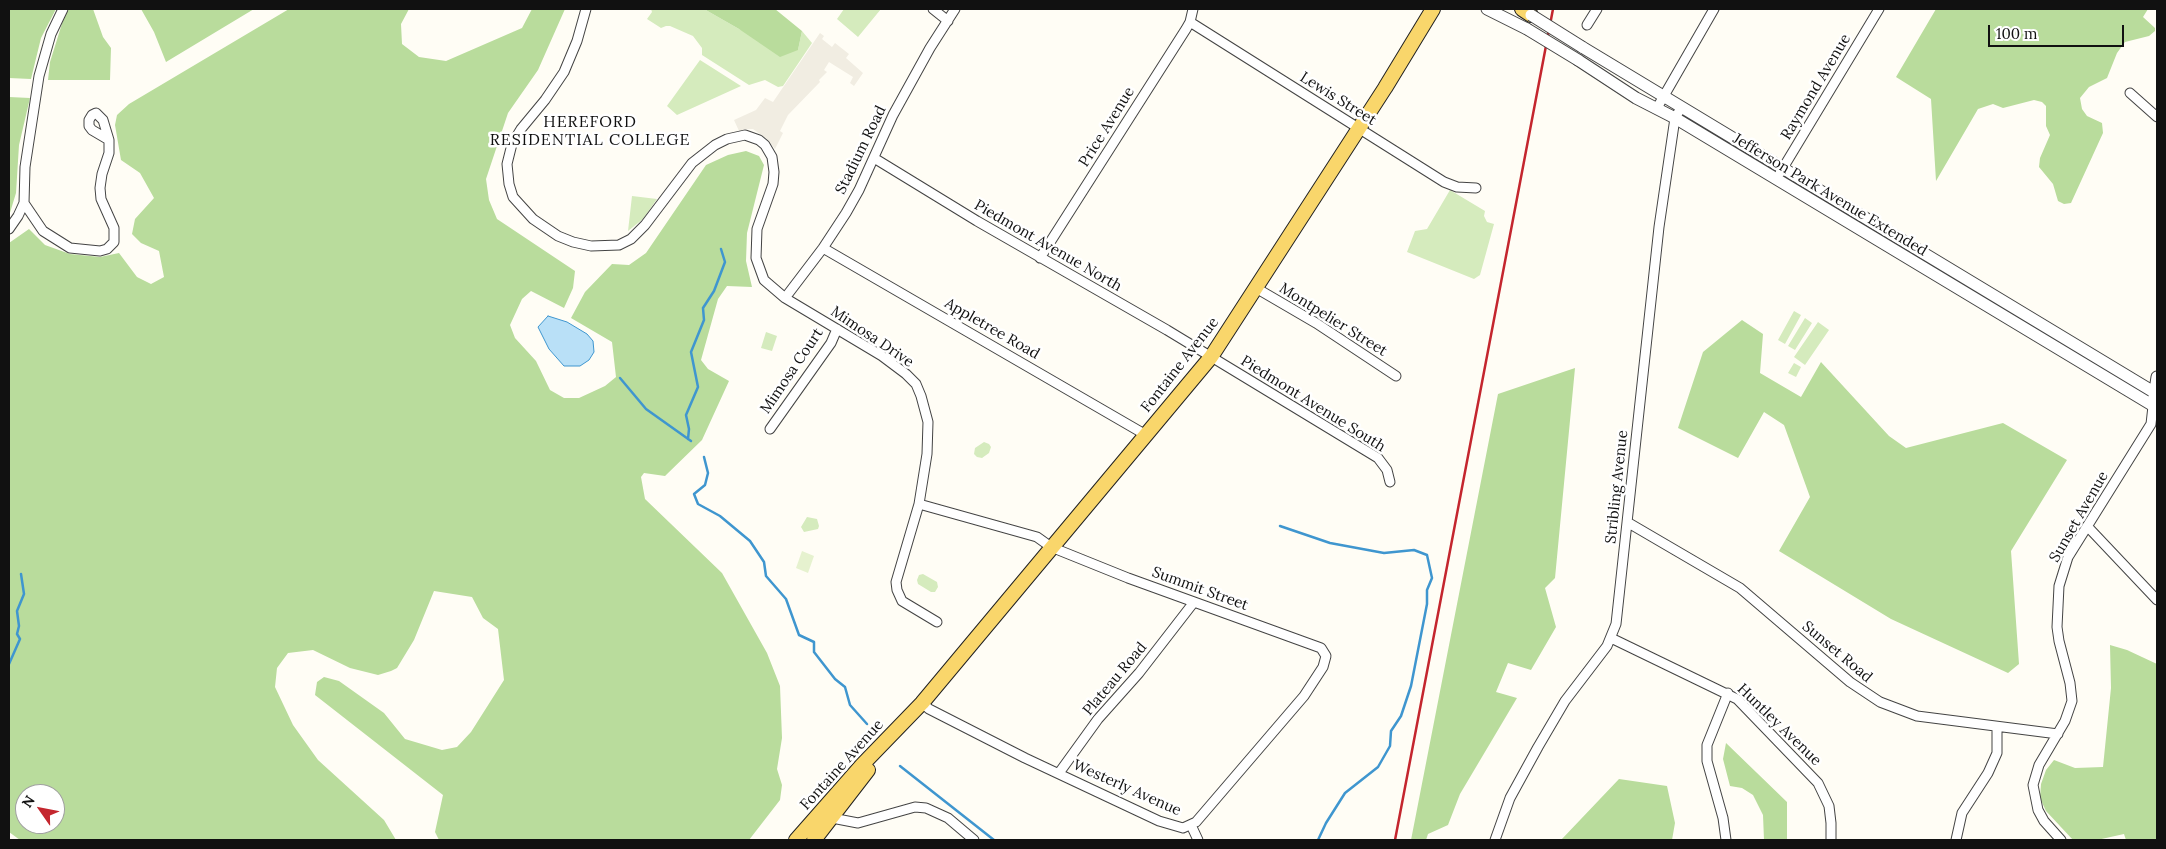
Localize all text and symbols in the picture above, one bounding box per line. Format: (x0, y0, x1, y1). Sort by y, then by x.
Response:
scale bar (1991, 15, 2127, 47)
text: 100 m (1996, 24, 2037, 43)
street label: Raymond Avenue (1777, 31, 1855, 143)
street label: Lewis Street (1297, 68, 1379, 130)
street label: Price Avenue (1075, 84, 1139, 170)
street label: Stadium Road (832, 103, 890, 197)
district label: HEREFORD RESIDENTIAL COLLEGE (487, 112, 693, 150)
street label: Jefferson Park Avenue Extended (1730, 130, 1930, 260)
street label: Piedmont Avenue North (971, 196, 1125, 296)
street label: Montpelier Street (1276, 280, 1390, 360)
street label: Appletree Road (941, 295, 1043, 363)
street label: Mimosa Drive (827, 303, 917, 371)
street label: Fontaine Avenue (1137, 314, 1223, 416)
street label: Mimosa Court (757, 325, 827, 417)
street label: Piedmont Avenue South (1237, 352, 1389, 456)
street label: Stribling Avenue (1602, 429, 1632, 545)
street label: Sunset Avenue (2046, 468, 2112, 566)
street label: Summit Street (1150, 563, 1250, 615)
street label: Sunset Road (1798, 617, 1876, 687)
street label: Plateau Road (1079, 639, 1151, 719)
street label: Huntley Avenue (1733, 680, 1825, 770)
street label: Fontaine Avenue (797, 716, 887, 814)
street label: Westerly Avenue (1070, 756, 1184, 820)
north arrow (15, 784, 65, 834)
text: N (18, 792, 39, 811)

